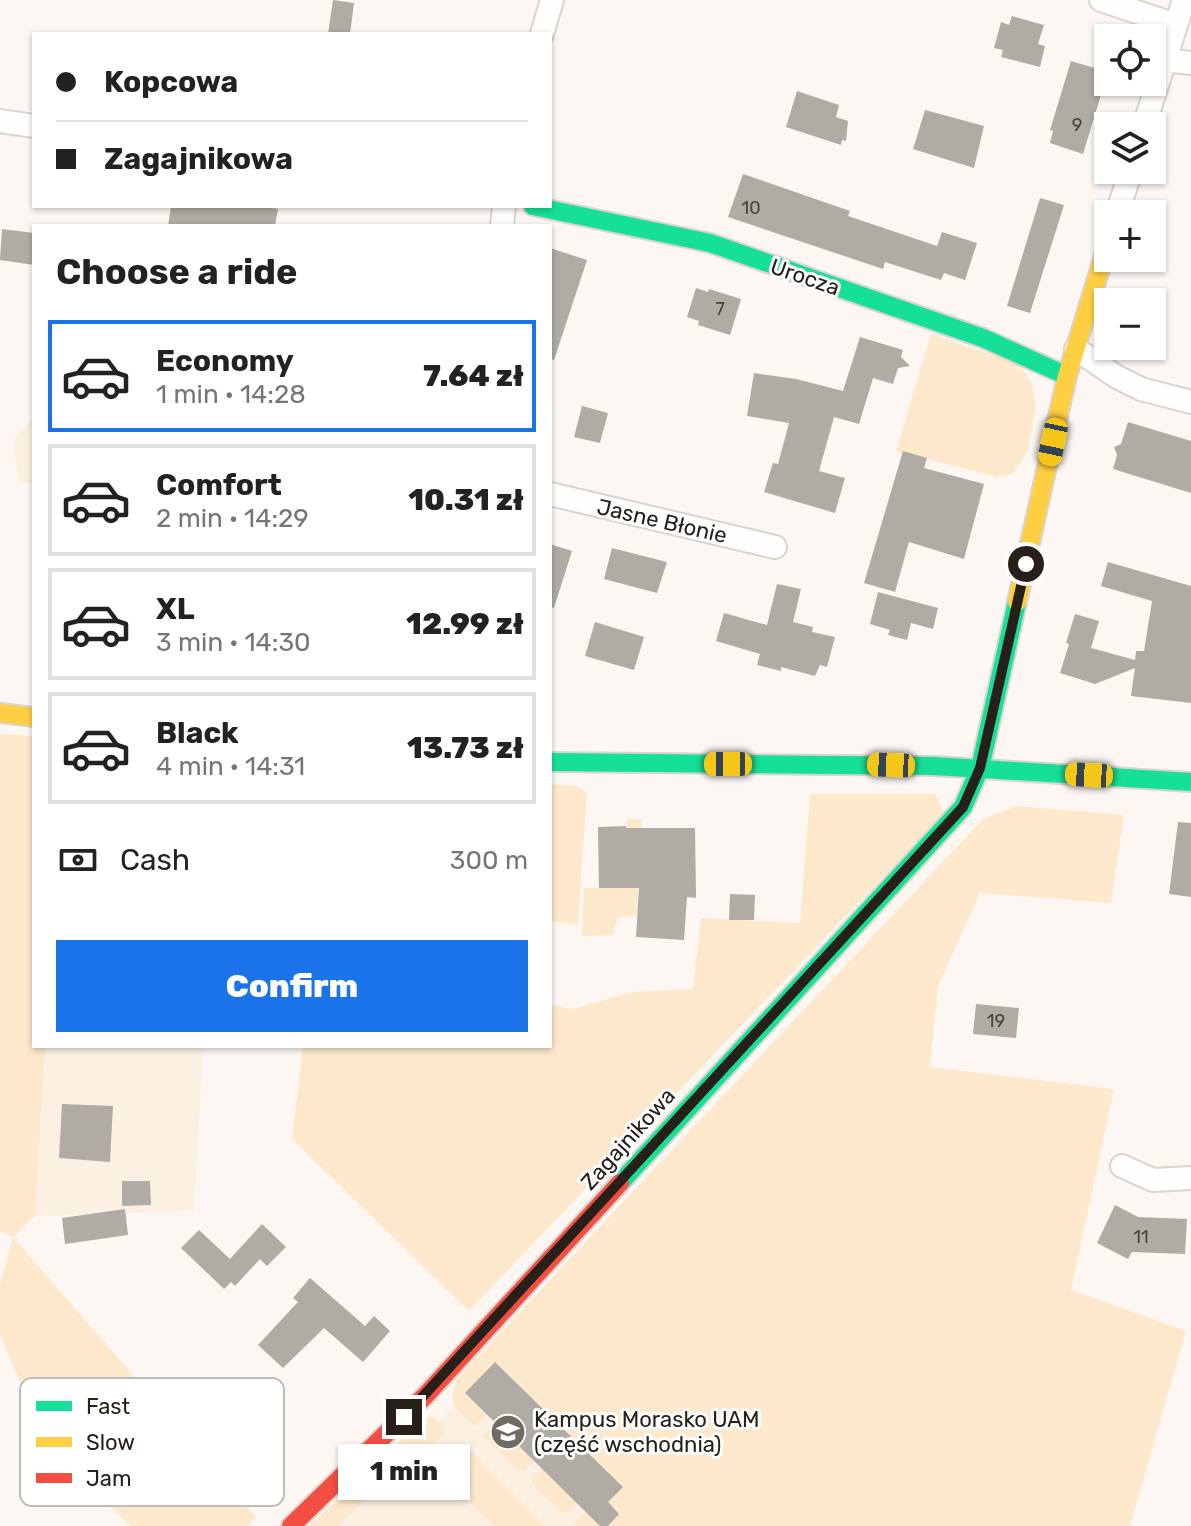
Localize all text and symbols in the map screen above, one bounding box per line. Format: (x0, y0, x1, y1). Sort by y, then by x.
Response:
map controls (1094, 24, 1166, 360)
button: locate (1094, 24, 1166, 96)
text: Kopcowa (104, 64, 238, 100)
button: layers (1094, 112, 1166, 184)
house number: 9 (1072, 114, 1082, 136)
text: Zagajnikowa (104, 141, 293, 177)
house number: 10 (741, 197, 761, 219)
button: + (1094, 200, 1166, 272)
text: Choose a ride (56, 250, 297, 293)
street label: Urocza (767, 253, 843, 301)
button: − (1094, 288, 1166, 360)
house number: 7 (715, 298, 725, 320)
icon: car (60, 340, 132, 412)
text: Economy (156, 343, 294, 379)
text: 7.64 zł (423, 358, 524, 394)
text: 1 min · 14:28 (156, 379, 306, 410)
car (1036, 416, 1070, 468)
icon: car (60, 464, 132, 536)
text: Comfort (156, 467, 282, 503)
text: 10.31 zł (408, 482, 524, 518)
street label: Jasne Błonie (594, 493, 730, 549)
text: 2 min · 14:29 (156, 503, 309, 534)
route start (1008, 546, 1044, 582)
icon: car (60, 588, 132, 660)
text: XL (156, 591, 195, 627)
text: 12.99 zł (406, 606, 524, 642)
text: 3 min · 14:30 (156, 627, 311, 658)
icon: car (60, 712, 132, 784)
text: Black (156, 715, 239, 751)
text: 13.73 zł (407, 730, 524, 766)
text: 4 min · 14:31 (156, 751, 305, 782)
car (704, 752, 752, 776)
car (867, 752, 915, 778)
car (1064, 762, 1114, 788)
icon: cash (56, 838, 100, 882)
text: Cash (120, 842, 190, 878)
text: 300 m (450, 845, 528, 876)
button: Confirm (56, 940, 528, 1032)
house number: 19 (987, 1010, 1005, 1032)
street label: Zagajnikowa (575, 1083, 681, 1195)
house number: 11 (1133, 1226, 1149, 1248)
legend (20, 1378, 284, 1506)
text: Fast (86, 1393, 131, 1420)
route end (386, 1399, 422, 1435)
place label: Kampus Morasko UAM (część wschodnia) (534, 1406, 760, 1458)
school or university icon: Kampus Morasko UAM (część wschodnia) (489, 1413, 527, 1451)
text: Slow (86, 1429, 135, 1456)
callout: 1 min (338, 1445, 470, 1501)
text: 1 min (370, 1456, 438, 1487)
text: Jam (86, 1465, 132, 1492)

